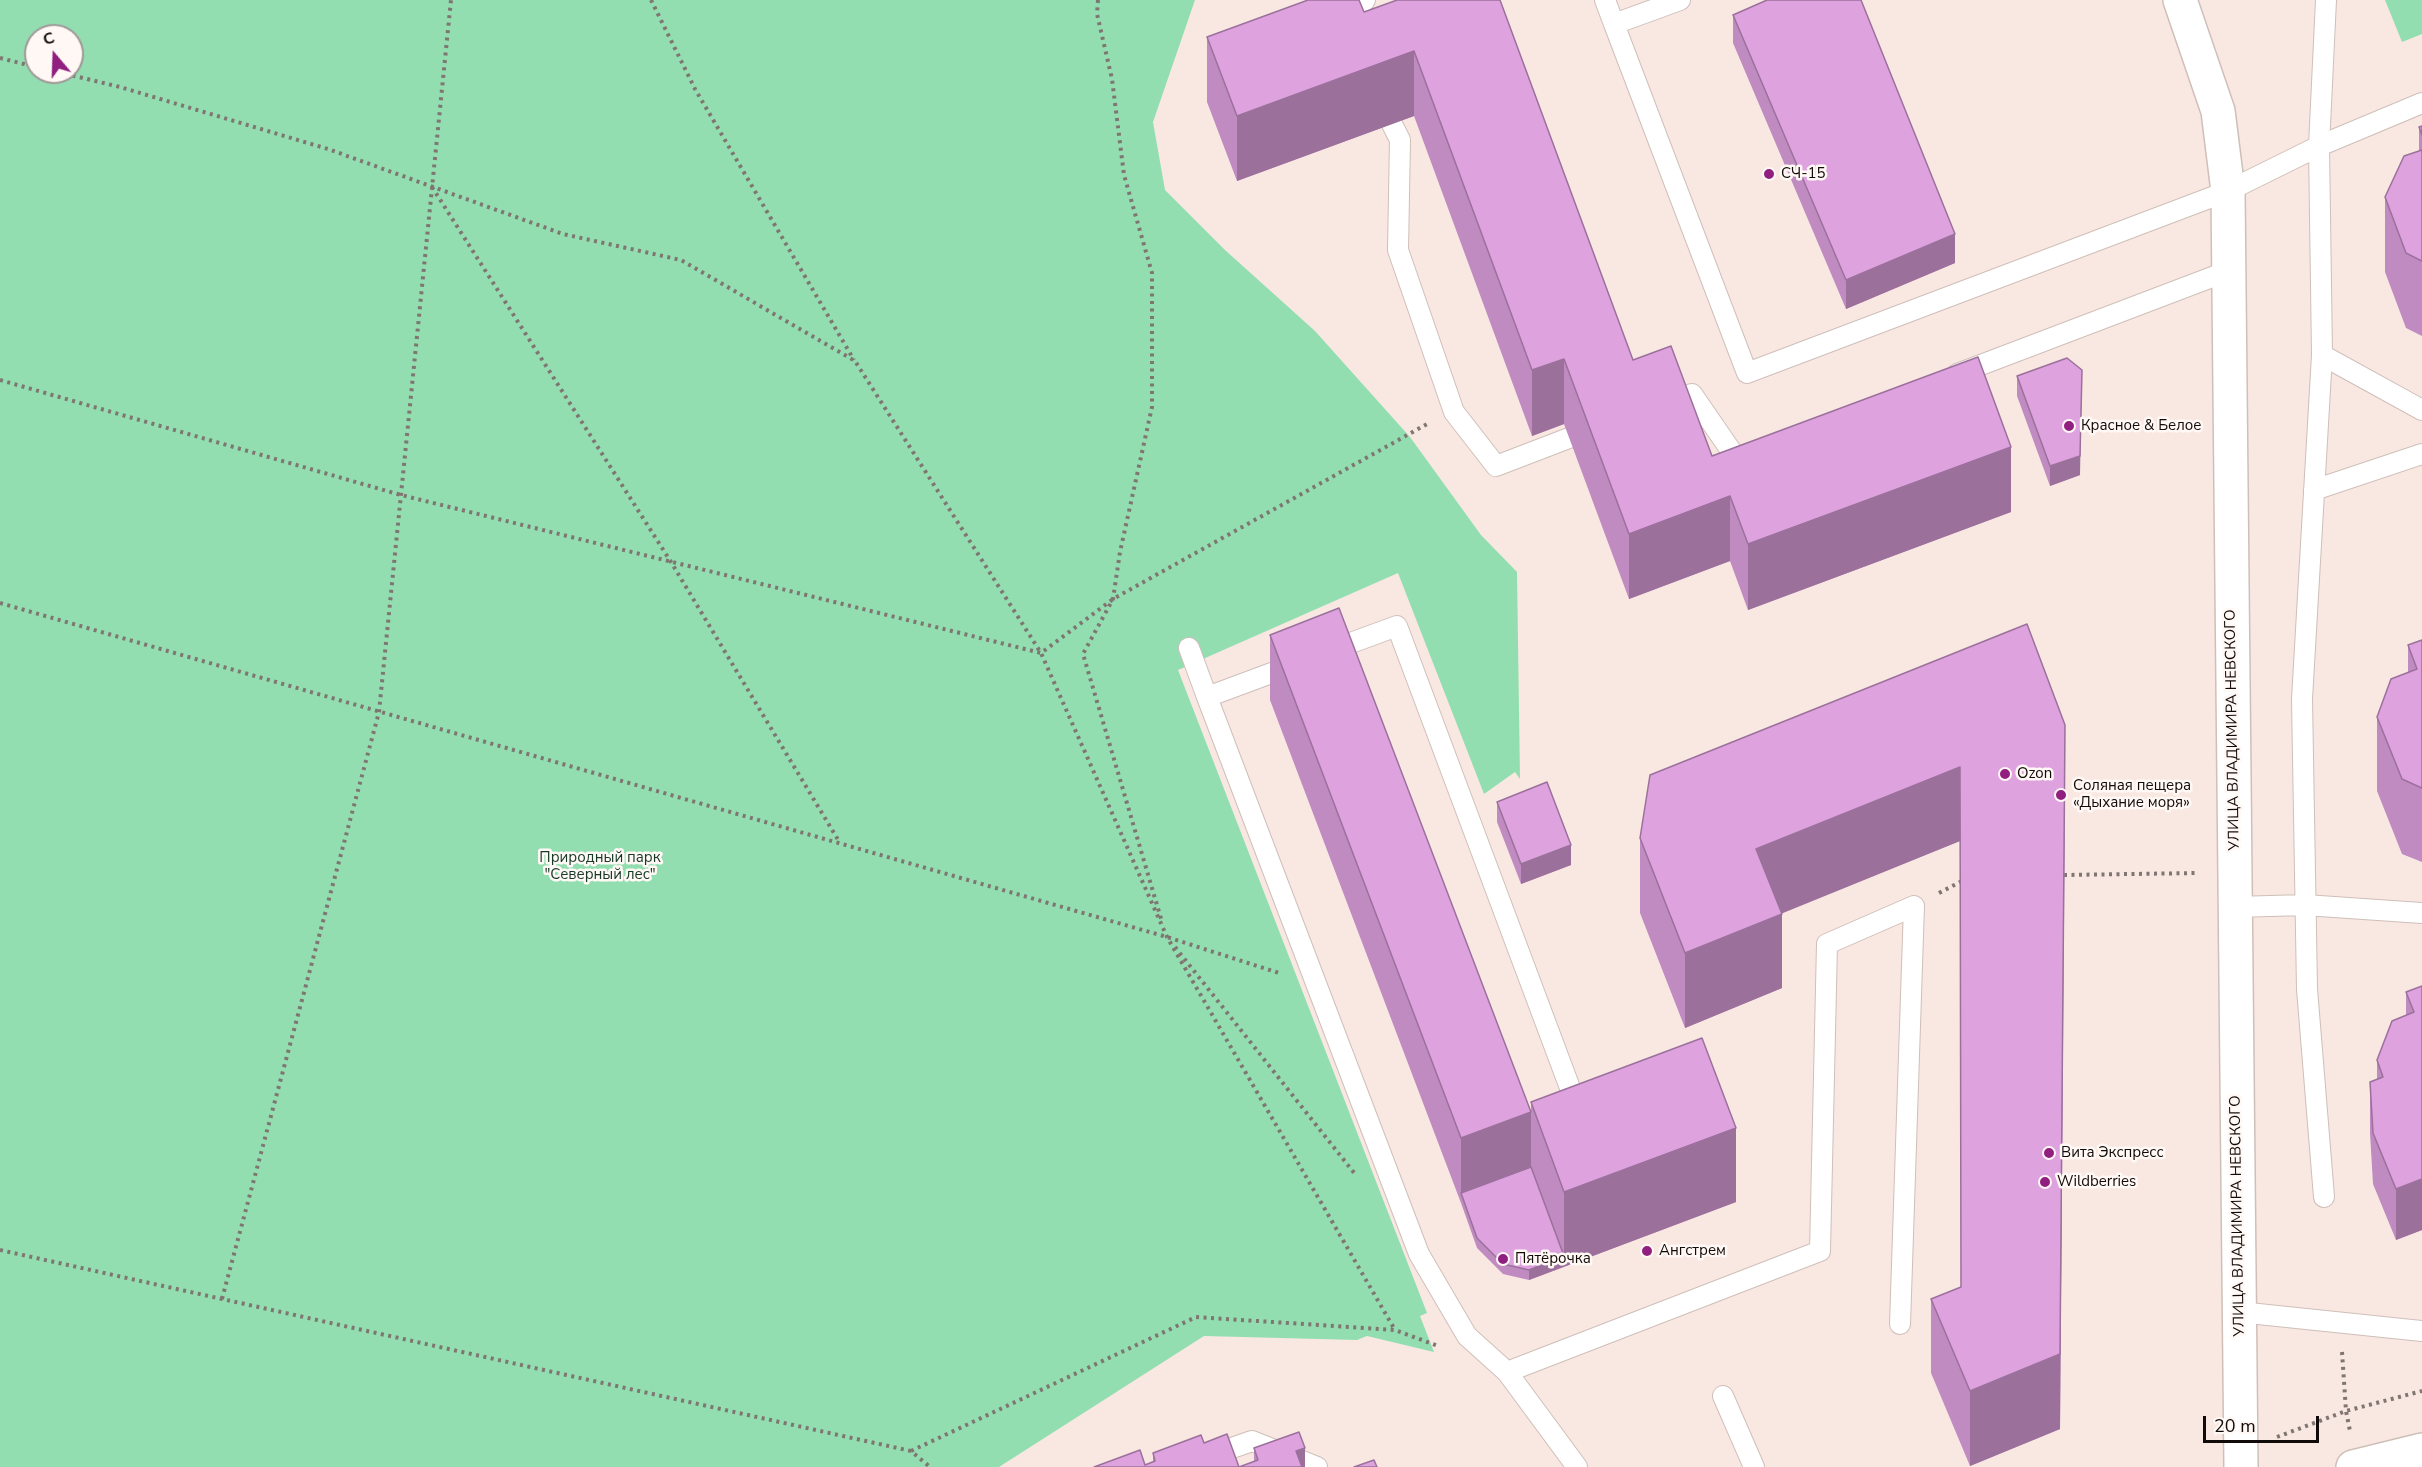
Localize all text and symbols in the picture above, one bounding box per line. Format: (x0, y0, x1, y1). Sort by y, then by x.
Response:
north arrow (24, 24, 84, 84)
text: С (40, 27, 58, 51)
place label: СЧ-15 (1781, 165, 1826, 183)
marker: СЧ-15 (1762, 167, 1776, 181)
place label: Красное & Белое (2081, 417, 2201, 435)
marker: Красное & Белое (2062, 419, 2076, 433)
street label: УЛИЦА ВЛАДИМИРА НЕВСКОГО (2222, 609, 2244, 851)
place label: Ozon (2017, 765, 2052, 783)
marker: Ozon (1998, 767, 2012, 781)
place label: Соляная пещера «Дыхание моря» (2073, 777, 2191, 812)
marker: Соляная пещера «Дыхание моря» (2054, 788, 2068, 802)
park label: Природный парк "Северный лес" (539, 849, 661, 884)
street label: УЛИЦА ВЛАДИМИРА НЕВСКОГО (2227, 1095, 2249, 1337)
place label: Вита Экспресс (2061, 1144, 2164, 1162)
marker: Вита Экспресс (2042, 1146, 2056, 1160)
place label: Wildberries (2057, 1173, 2136, 1191)
marker: Wildberries (2038, 1175, 2052, 1189)
place label: Ангстрем (1659, 1242, 1726, 1260)
marker: Ангстрем (1640, 1244, 1654, 1258)
place label: Пятёрочка (1515, 1250, 1591, 1268)
marker: Пятёрочка (1496, 1252, 1510, 1266)
scale bar (2206, 1404, 2322, 1442)
text: 20 m (2214, 1414, 2256, 1438)

